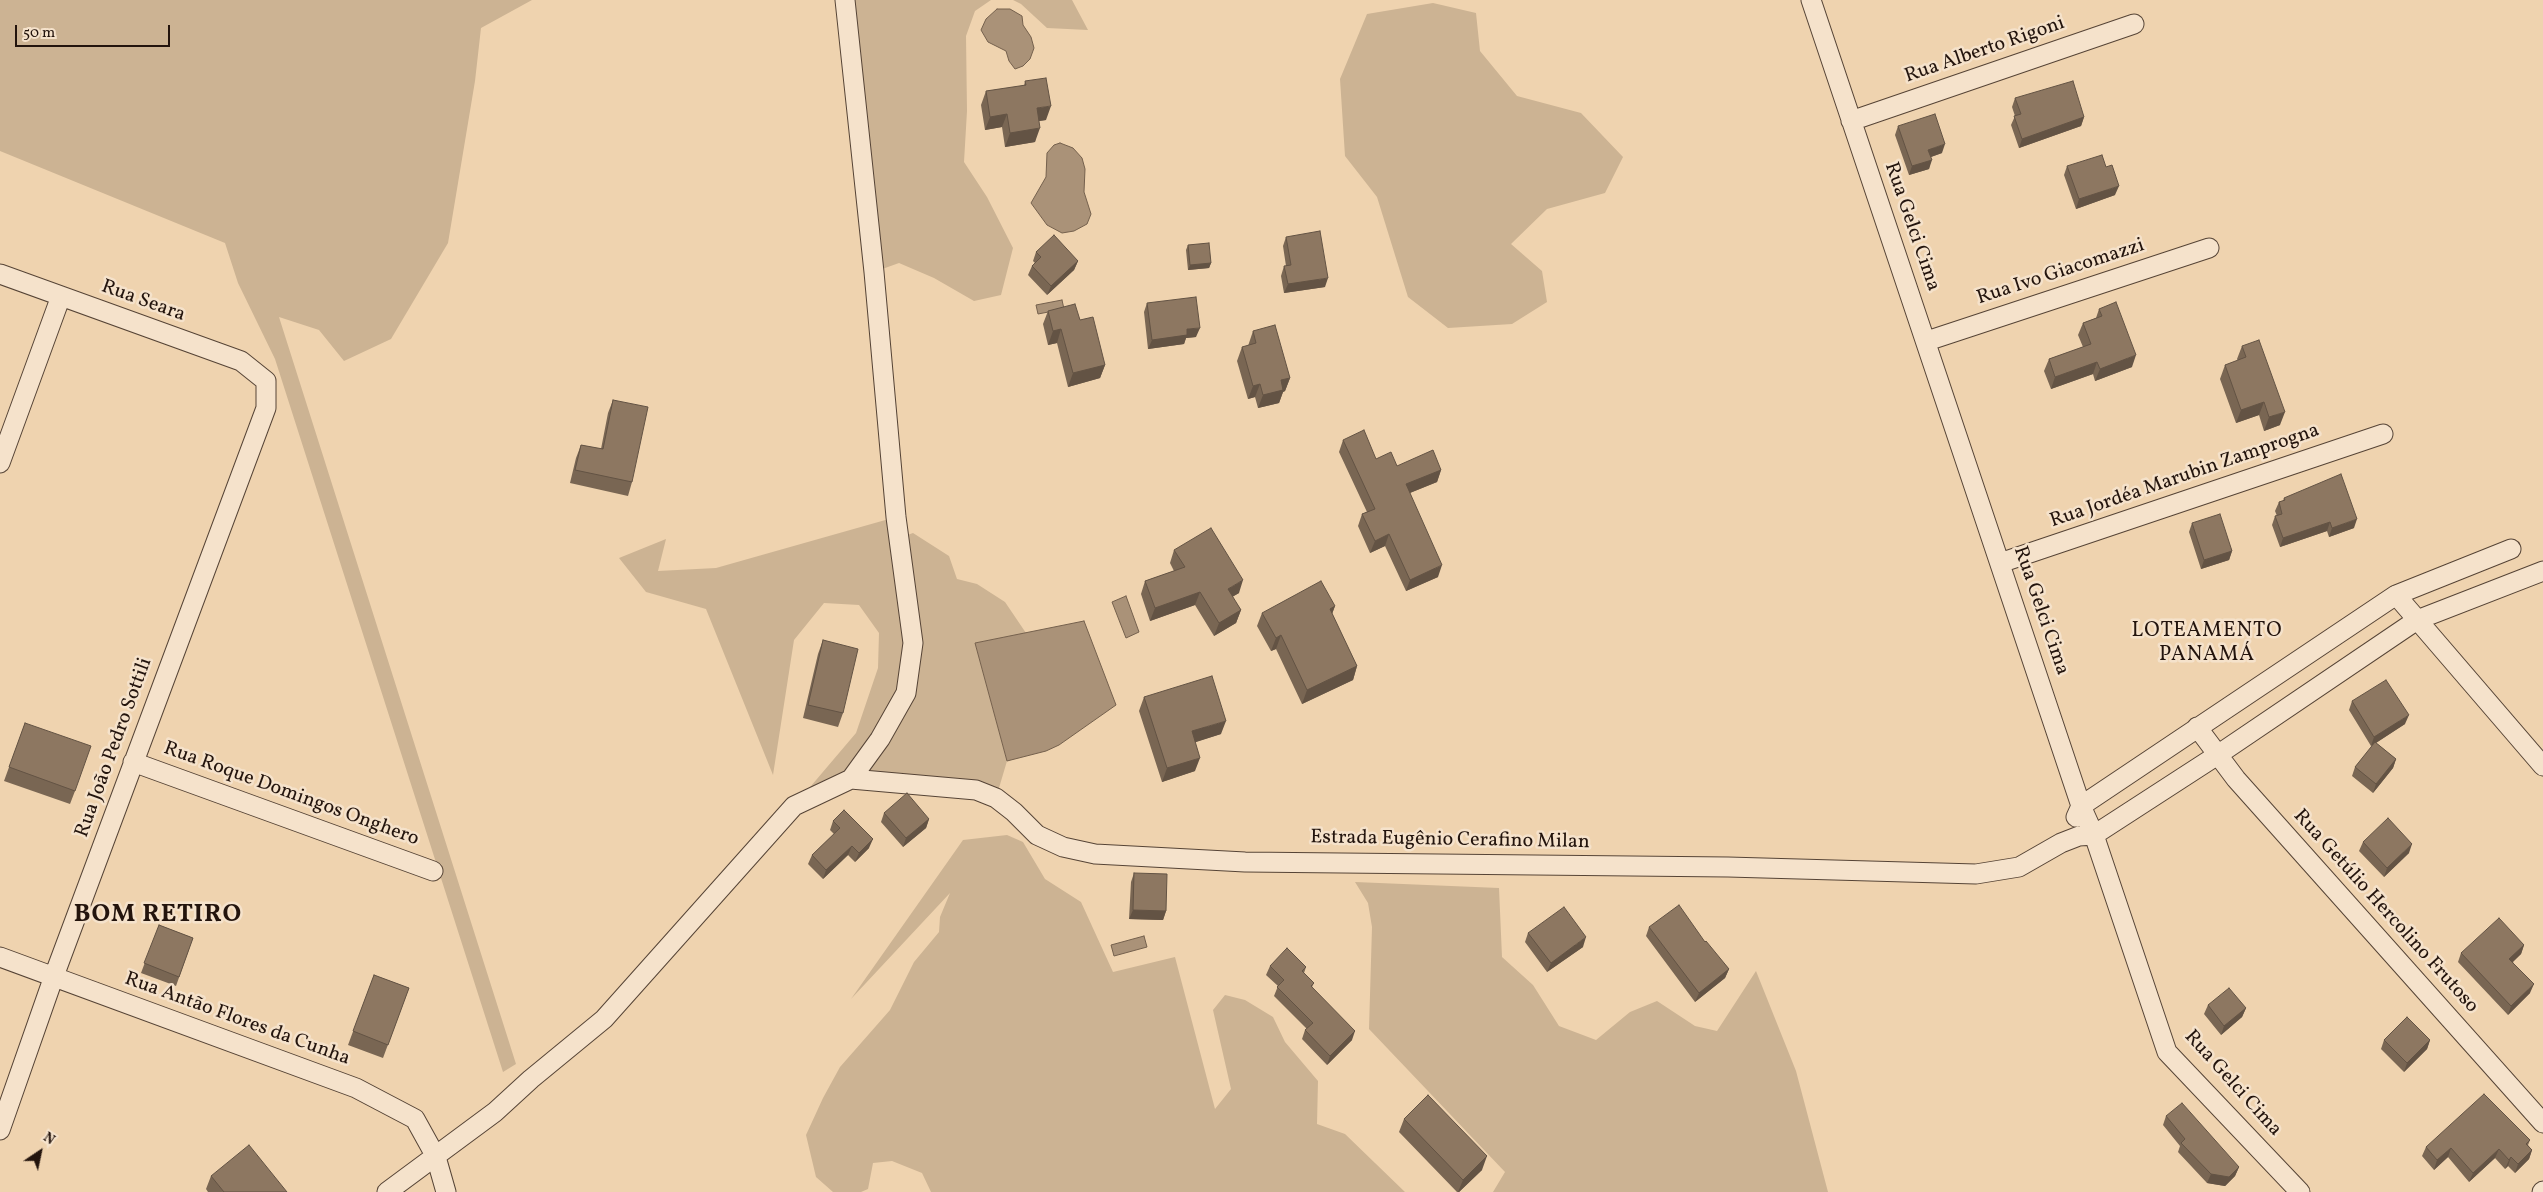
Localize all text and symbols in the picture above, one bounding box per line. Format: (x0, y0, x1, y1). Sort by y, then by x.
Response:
street label: Rua Alberto Rigoni (1902, 12, 2068, 90)
scale bar (18, 15, 172, 47)
text: 50 m (23, 23, 55, 44)
street label: Rua Gelci Cima (1878, 159, 1944, 295)
street label: Rua Ivo Giacomazzi (1974, 235, 2148, 311)
street label: Rua Seara (98, 276, 188, 328)
street label: Rua Jordéa Marubin Zamprogna (2047, 420, 2323, 534)
street label: Rua Gelci Cima (2007, 543, 2073, 679)
district label: LOTEAMENTO PANAMÁ (2130, 619, 2284, 669)
street label: Rua João Pedro Sottili (71, 655, 159, 841)
street label: Rua Roque Domingos Onghero (160, 738, 422, 852)
street label: Rua Getúlio Hercolino Frutoso (2287, 805, 2483, 1019)
street label: Estrada Eugênio Cerafino Milan (1310, 827, 1590, 855)
district label: BOM RETIRO (73, 901, 243, 931)
street label: Rua Antão Flores da Cunha (121, 968, 353, 1072)
street label: Rua Gelci Cima (2178, 1026, 2286, 1142)
north arrow (15, 1127, 65, 1177)
text: N (39, 1128, 58, 1150)

